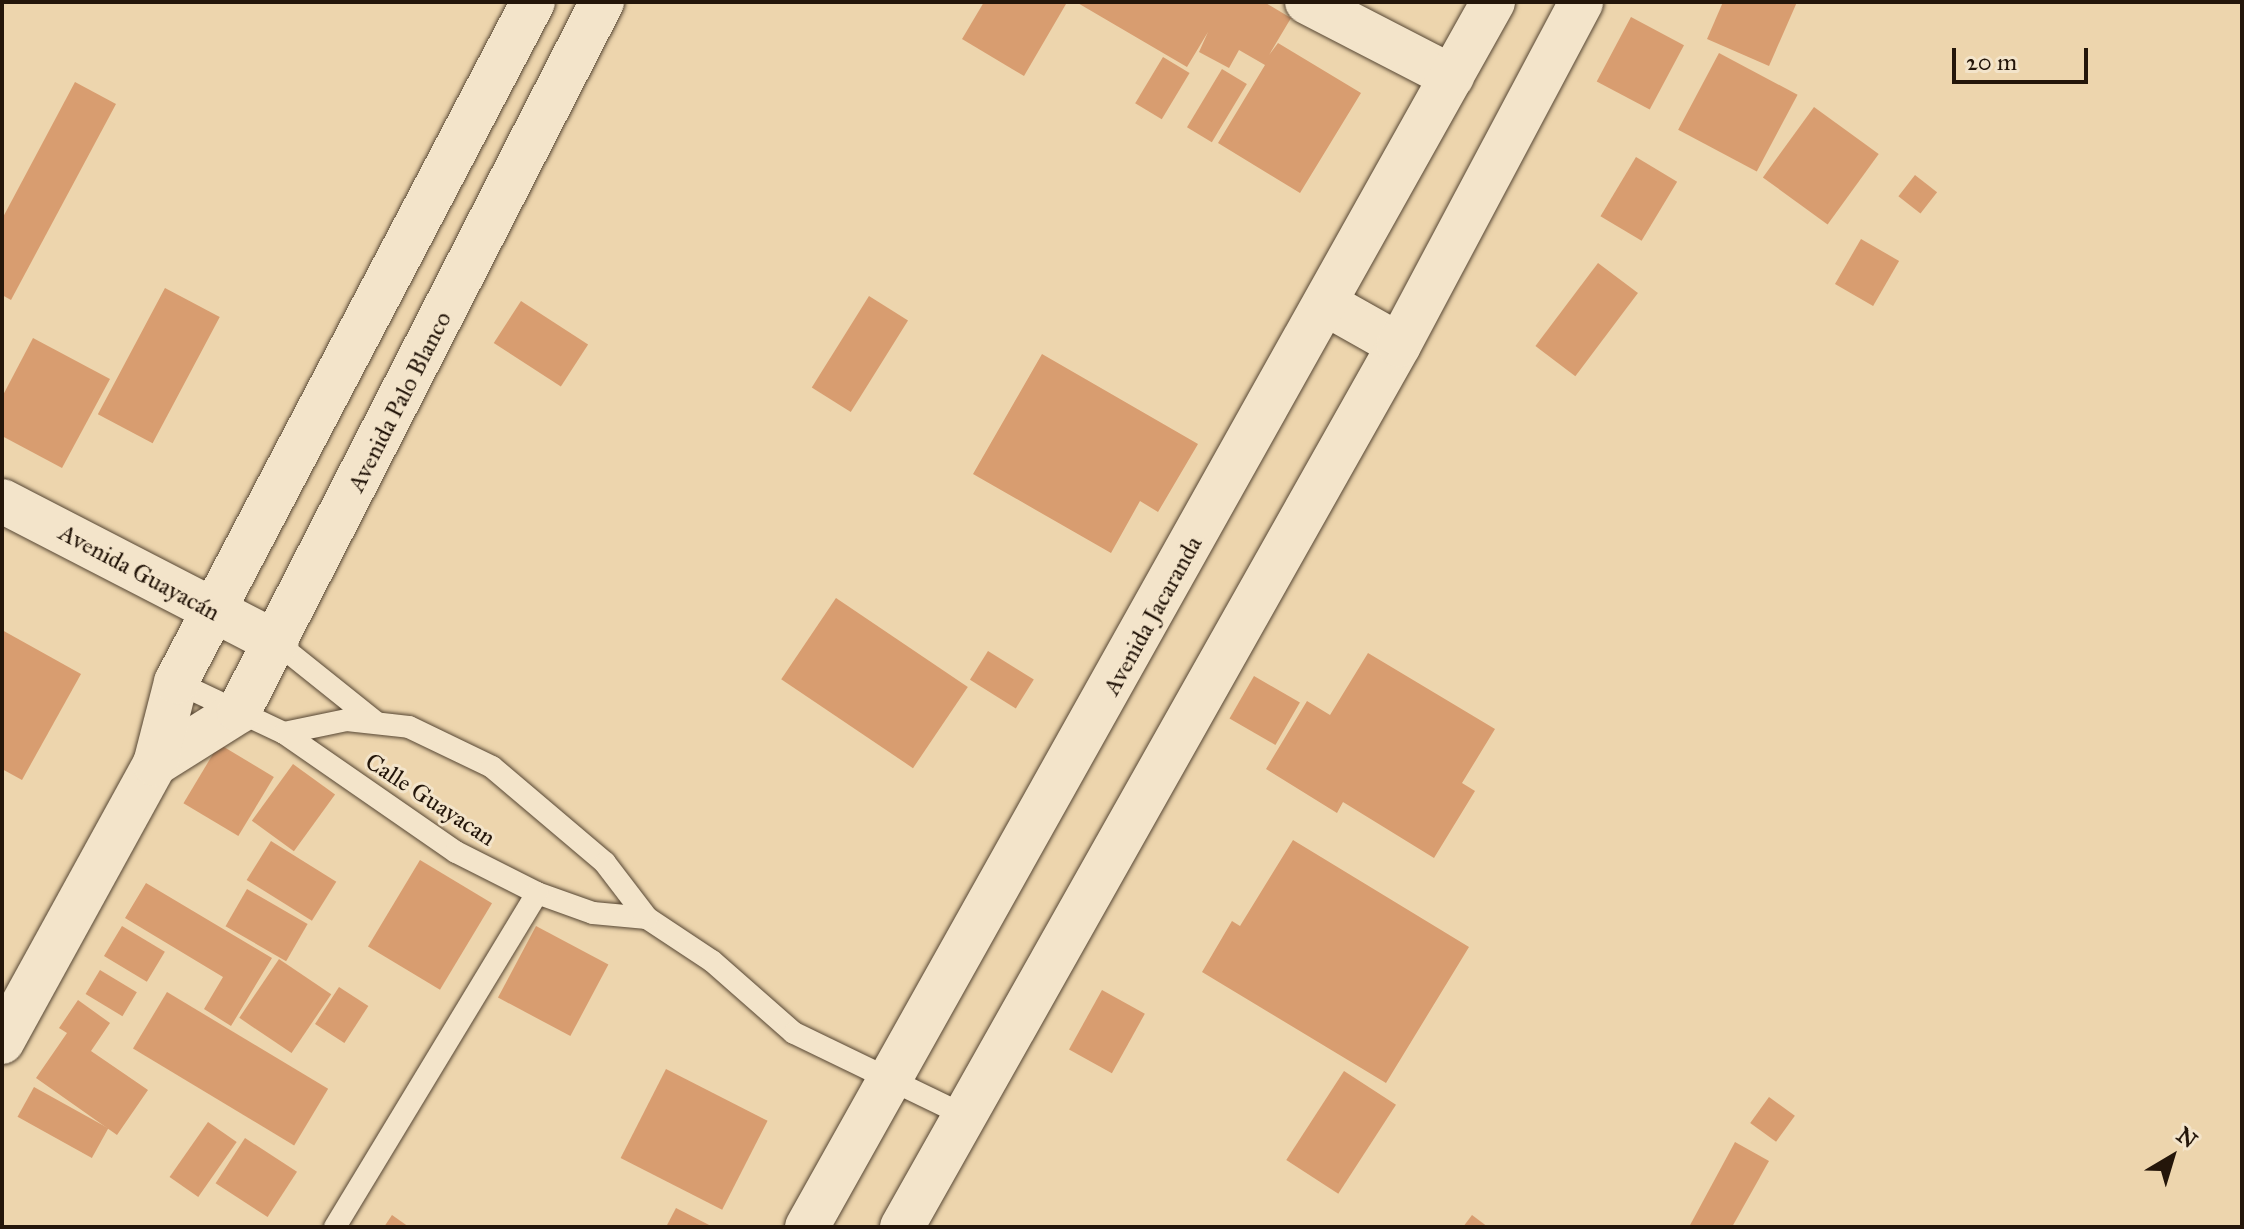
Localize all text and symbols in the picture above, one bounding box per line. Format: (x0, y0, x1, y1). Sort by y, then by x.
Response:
scale bar (1956, 32, 2092, 82)
text: 20 m (1966, 47, 2017, 77)
street label: Avenida Palo Blanco (342, 307, 458, 497)
street label: Avenida Guayacán (54, 519, 224, 627)
street label: Avenida Jacaranda (1097, 532, 1209, 700)
street label: Calle Guayacan (360, 747, 500, 853)
north arrow (2132, 1117, 2212, 1197)
text: N (2171, 1121, 2203, 1154)

